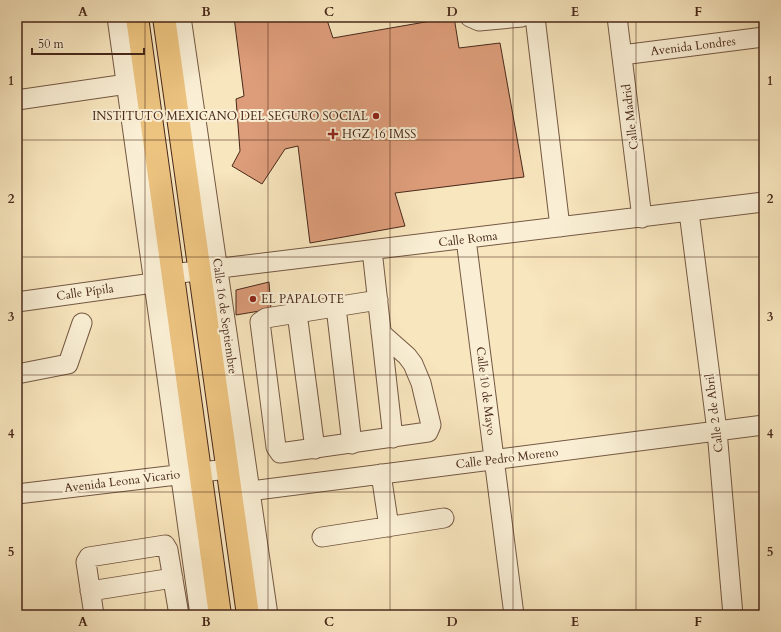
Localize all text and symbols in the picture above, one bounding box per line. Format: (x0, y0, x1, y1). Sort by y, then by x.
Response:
text: A (78, 3, 88, 21)
text: B (201, 3, 211, 21)
text: C (324, 3, 334, 21)
text: D (446, 3, 458, 21)
text: E (571, 3, 579, 21)
text: F (694, 3, 702, 21)
scale bar (32, 30, 144, 56)
street label: Avenida Londres (649, 33, 737, 59)
text: 50 m (38, 36, 65, 52)
text: 1 (8, 72, 14, 90)
text: 1 (767, 72, 773, 90)
street label: Calle Madrid (618, 83, 642, 151)
place label: INSTITUTO MEXICANO DEL SEGURO SOCIAL (92, 108, 369, 124)
marker: INSTITUTO MEXICANO DEL SEGURO SOCIAL (371, 111, 381, 121)
place label: HGZ 16 IMSS (342, 126, 416, 142)
marker: HGZ 16 IMSS (327, 128, 339, 140)
text: 2 (8, 190, 15, 208)
text: 2 (767, 190, 774, 208)
street label: Calle Roma (438, 227, 499, 251)
street label: Calle 16 de Septiembre (209, 257, 241, 375)
street label: Calle Pípila (55, 280, 115, 304)
place label: EL PAPALOTE (261, 291, 344, 307)
marker: EL PAPALOTE (248, 294, 258, 304)
text: 3 (8, 308, 15, 326)
text: 3 (767, 308, 774, 326)
street label: Calle 10 de Mayo (473, 346, 499, 437)
street label: Calle 2 de Abril (701, 373, 727, 453)
text: 4 (8, 425, 15, 443)
text: 4 (767, 425, 774, 443)
street label: Calle Pedro Moreno (455, 444, 560, 472)
street label: Avenida Leona Vicario (63, 466, 181, 496)
text: 5 (8, 543, 14, 561)
text: 5 (767, 543, 773, 561)
text: A (78, 613, 88, 631)
text: B (201, 613, 211, 631)
text: C (324, 613, 334, 631)
text: D (446, 613, 458, 631)
text: E (571, 613, 579, 631)
text: F (694, 613, 702, 631)

